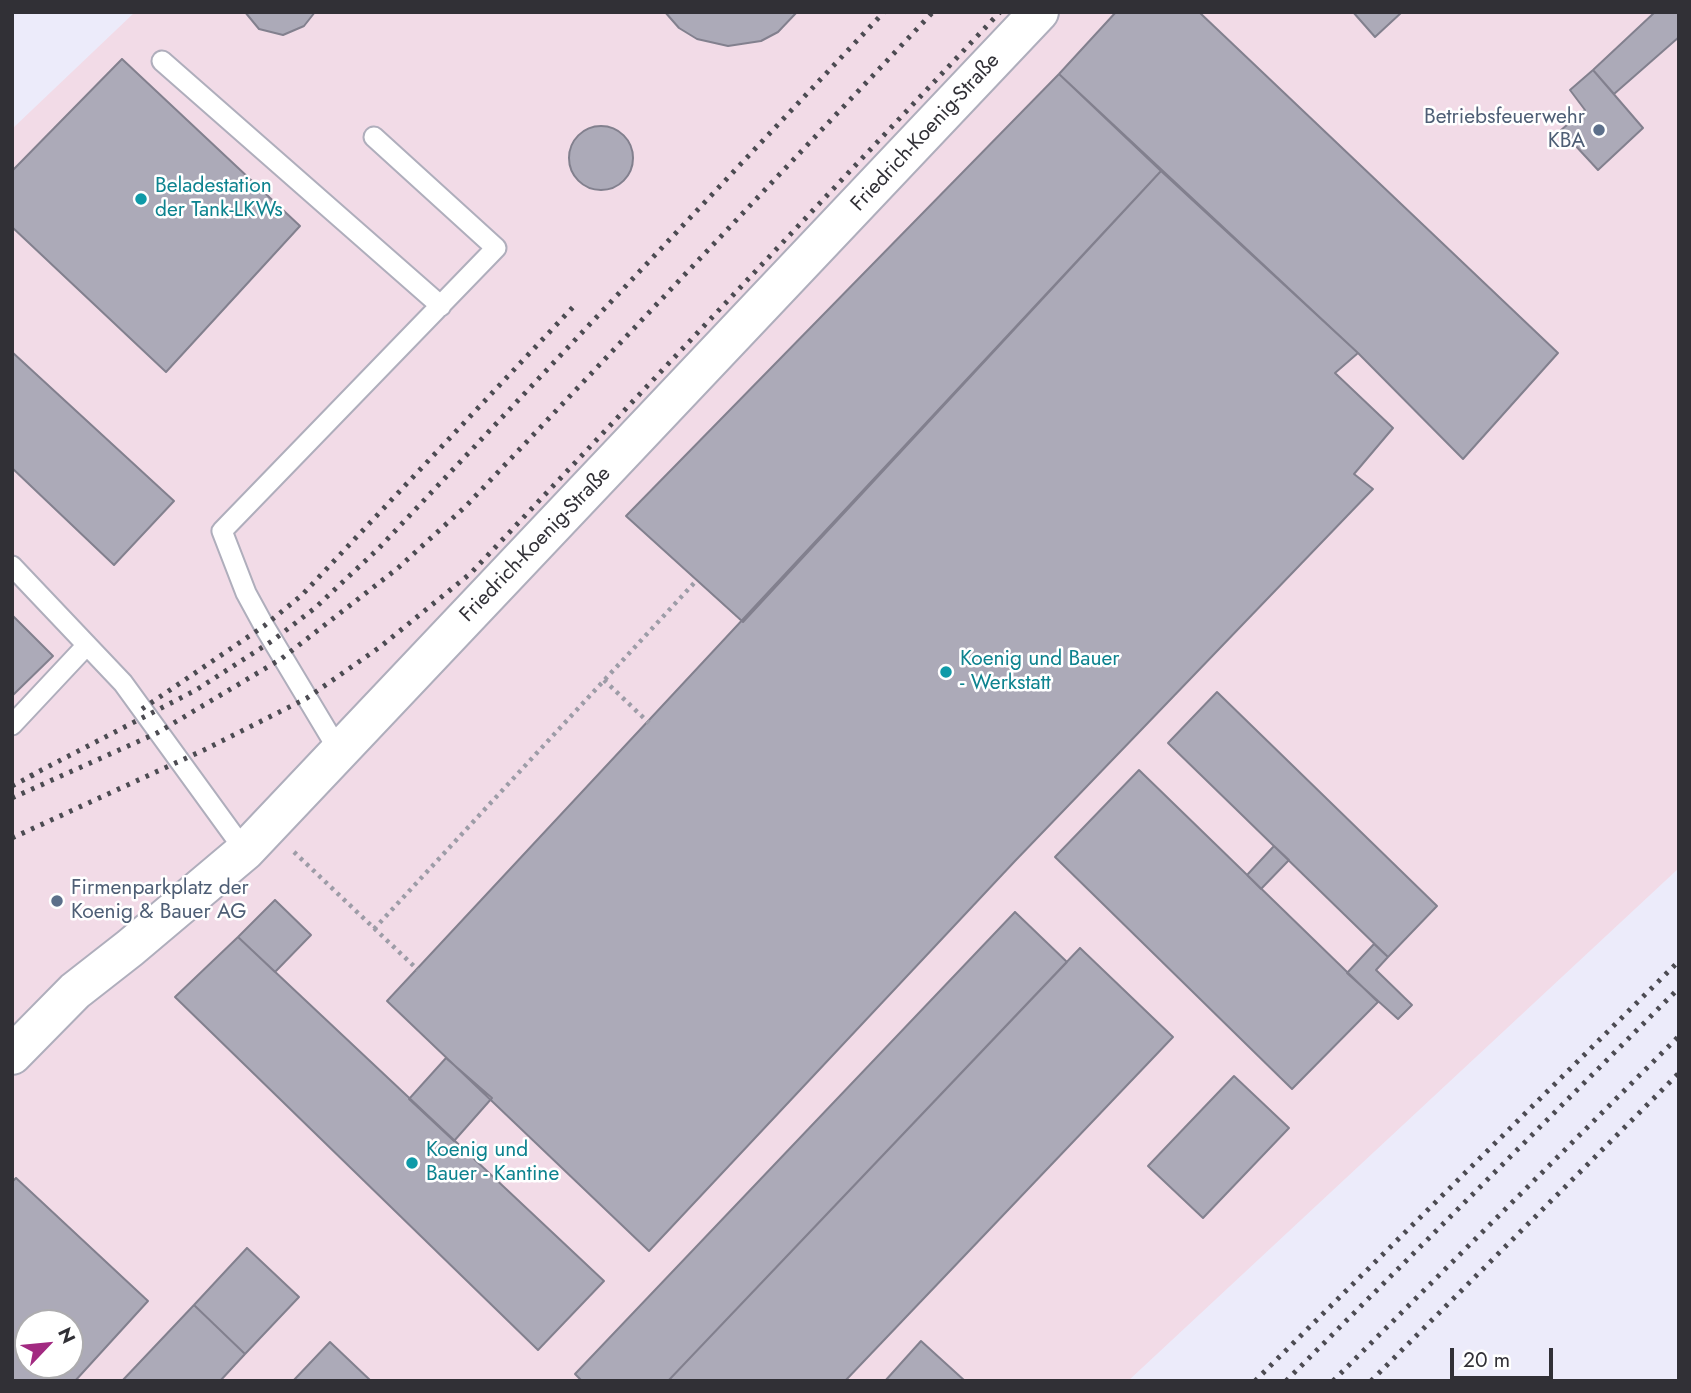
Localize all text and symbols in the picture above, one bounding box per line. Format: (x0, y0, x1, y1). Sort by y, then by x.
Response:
street label: Friedrich-Koenig-Straße (846, 49, 1006, 217)
place label: Betriebsfeuerwehr KBA (1424, 105, 1585, 155)
marker: Betriebsfeuerwehr KBA (1591, 122, 1607, 138)
place label: Beladestation der Tank-LKWs (155, 174, 283, 224)
marker: Beladestation der Tank-LKWs (133, 191, 149, 207)
street label: Friedrich-Koenig-Straße (455, 462, 617, 628)
place label: Koenig und Bauer - Werkstatt (960, 647, 1119, 697)
marker: Koenig und Bauer - Werkstatt (938, 664, 954, 680)
place label: Firmenparkplatz der Koenig & Bauer AG (71, 876, 249, 926)
marker: Firmenparkplatz der Koenig & Bauer AG (49, 893, 65, 909)
place label: Koenig und Bauer - Kantine (426, 1138, 559, 1188)
marker: Koenig und Bauer - Kantine (404, 1155, 420, 1171)
north arrow (14, 1309, 84, 1379)
text: N (51, 1323, 82, 1348)
scale bar (1453, 1334, 1556, 1378)
text: 20 m (1463, 1345, 1510, 1375)

